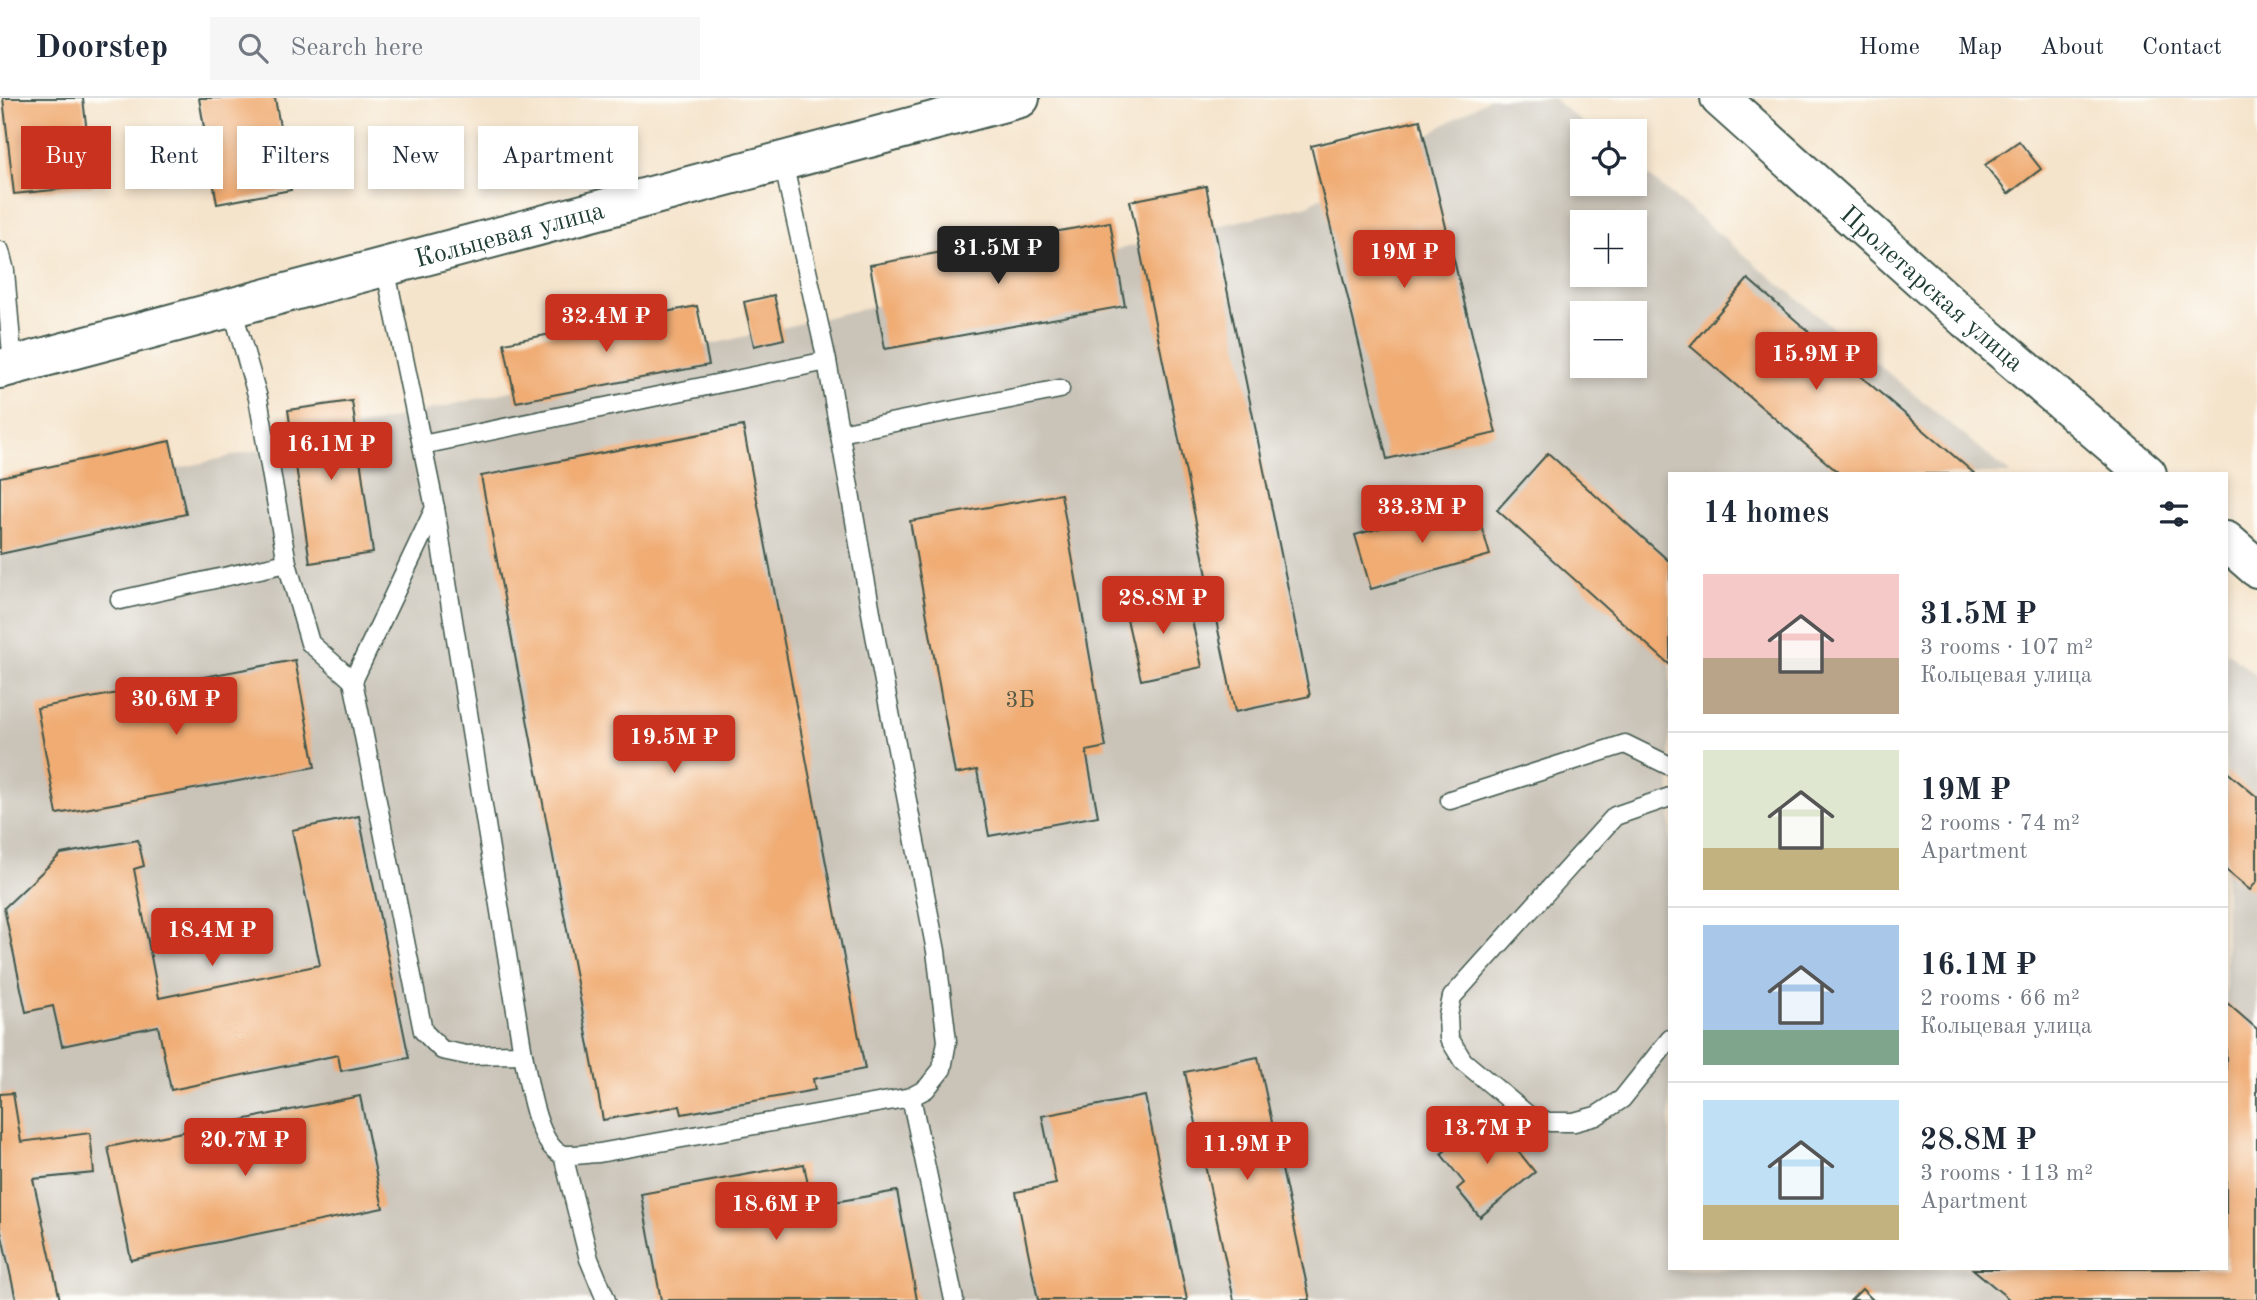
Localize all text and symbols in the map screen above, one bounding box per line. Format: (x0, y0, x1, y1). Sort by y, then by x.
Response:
search box (210, 17, 700, 80)
icon: search (234, 29, 272, 67)
text: Doorstep (35, 32, 168, 65)
text: Search here (290, 35, 423, 61)
text: Home (1859, 36, 1920, 60)
text: Map (1958, 36, 2002, 60)
text: About (2040, 36, 2104, 60)
text: Contact (2142, 36, 2222, 60)
map controls (1570, 119, 1647, 378)
button: locate (1570, 119, 1647, 196)
chip: Buy (21, 126, 111, 189)
chip: Rent (125, 126, 223, 189)
chip: Filters (237, 126, 354, 189)
chip: New (368, 126, 464, 189)
chip: Apartment (478, 126, 638, 189)
street label: Кольцевая улица (412, 198, 607, 273)
street label: Пролетарская улица (1835, 202, 2028, 377)
button: + (1570, 210, 1647, 287)
pin: 31.5M ₽ (933, 226, 1063, 286)
pin: 19M ₽ (1355, 230, 1453, 290)
text: 31.5M ₽ (953, 237, 1043, 260)
text: 19M ₽ (1369, 241, 1439, 264)
pin: 32.4M ₽ (541, 294, 671, 354)
button: − (1570, 301, 1647, 378)
text: 32.4M ₽ (561, 305, 651, 328)
pin: 15.9M ₽ (1751, 332, 1881, 392)
text: 15.9M ₽ (1771, 343, 1861, 366)
pin: 16.1M ₽ (266, 422, 396, 482)
text: 16.1M ₽ (286, 433, 376, 456)
pin: 33.3M ₽ (1357, 486, 1487, 545)
icon: filters (2155, 495, 2193, 533)
text: 33.3M ₽ (1377, 496, 1467, 519)
text: 14 homes (1703, 499, 1829, 529)
pin: 28.8M ₽ (1098, 576, 1228, 636)
text: 28.8M ₽ (1118, 587, 1208, 610)
text: 31.5M ₽ (1920, 600, 2037, 630)
icon: home (1759, 602, 1843, 686)
text: 3 rooms · 107 m² (1920, 636, 2093, 659)
text: Кольцевая улица (1920, 664, 2092, 687)
pin: 30.6M ₽ (111, 678, 241, 737)
text: 30.6M ₽ (131, 688, 221, 711)
house number: 3Б (1005, 689, 1035, 712)
pin: 19.5M ₽ (609, 716, 739, 775)
text: 19.5M ₽ (629, 726, 719, 749)
text: 19M ₽ (1920, 776, 2011, 806)
icon: home (1759, 778, 1843, 862)
text: 2 rooms · 74 m² (1920, 812, 2080, 835)
text: Apartment (1920, 840, 2028, 863)
pin: 18.4M ₽ (147, 908, 277, 968)
text: 18.4M ₽ (167, 919, 257, 942)
text: 16.1M ₽ (1920, 951, 2037, 981)
icon: home (1759, 953, 1843, 1037)
text: 2 rooms · 66 m² (1920, 987, 2080, 1010)
text: Кольцевая улица (1920, 1015, 2092, 1038)
pin: 13.7M ₽ (1422, 1107, 1552, 1166)
text: 13.7M ₽ (1442, 1117, 1532, 1140)
pin: 20.7M ₽ (180, 1118, 310, 1178)
pin: 11.9M ₽ (1182, 1122, 1312, 1182)
text: 28.8M ₽ (1920, 1126, 2037, 1156)
icon: home (1759, 1128, 1843, 1212)
text: 20.7M ₽ (200, 1129, 290, 1152)
text: 11.9M ₽ (1202, 1133, 1292, 1156)
text: 3 rooms · 113 m² (1920, 1162, 2093, 1185)
pin: 18.6M ₽ (711, 1182, 841, 1242)
text: Apartment (1920, 1190, 2028, 1213)
text: 18.6M ₽ (731, 1193, 821, 1216)

